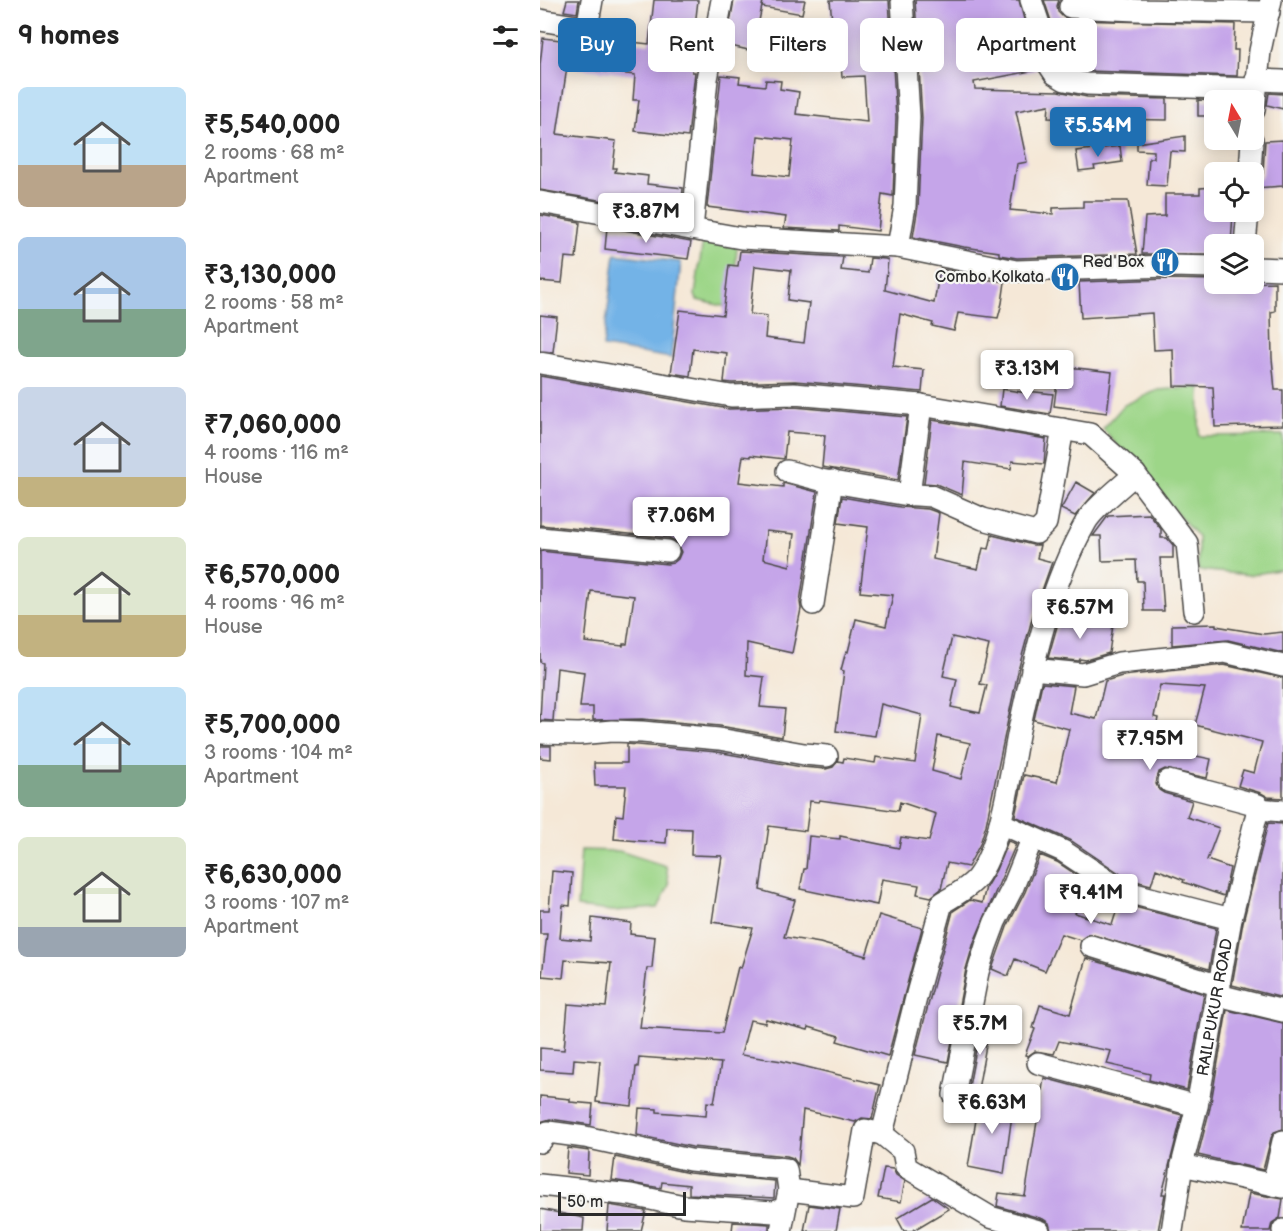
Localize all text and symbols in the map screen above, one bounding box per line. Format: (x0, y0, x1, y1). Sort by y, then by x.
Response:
chip: Buy (558, 18, 636, 72)
chip: Rent (648, 18, 735, 72)
chip: Filters (747, 18, 848, 72)
chip: New (860, 18, 944, 72)
chip: Apartment (956, 18, 1097, 72)
icon: filters (489, 20, 522, 53)
text: 9 homes (18, 21, 119, 52)
north arrow (1204, 90, 1264, 150)
map controls (1204, 90, 1264, 294)
pin: ₹5.54M (1049, 107, 1147, 158)
text: ₹5,540,000 (204, 110, 341, 141)
icon: home (66, 111, 138, 183)
text: ₹5.54M (1064, 114, 1132, 138)
text: 2 rooms · 68 m² (204, 141, 345, 165)
button: locate (1204, 162, 1264, 222)
text: Apartment (204, 165, 299, 189)
pin: ₹3.87M (597, 193, 695, 244)
text: ₹3.87M (612, 200, 680, 224)
button: layers (1204, 234, 1264, 294)
restaurant icon: Red Box (1149, 246, 1181, 278)
place label: Red Box (1083, 253, 1144, 272)
text: ₹3,130,000 (204, 260, 337, 291)
icon: home (66, 261, 138, 333)
restaurant icon: Combo Kolkata (1049, 261, 1081, 293)
place label: Combo Kolkata (935, 268, 1044, 287)
text: 2 rooms · 58 m² (204, 291, 344, 315)
text: Apartment (204, 315, 299, 339)
pin: ₹3.13M (978, 350, 1076, 401)
text: ₹3.13M (995, 357, 1059, 381)
text: ₹7,060,000 (204, 410, 342, 441)
icon: home (66, 411, 138, 483)
text: 4 rooms · 116 m² (204, 441, 349, 465)
text: House (204, 465, 263, 489)
pin: ₹7.06M (632, 497, 730, 548)
text: ₹7.06M (647, 504, 715, 528)
text: ₹6,570,000 (204, 560, 340, 591)
icon: home (66, 561, 138, 633)
pin: ₹6.57M (1031, 589, 1129, 640)
text: 4 rooms · 96 m² (204, 591, 345, 615)
text: ₹6.57M (1046, 596, 1114, 620)
text: House (204, 615, 263, 639)
text: ₹5,700,000 (204, 710, 341, 741)
icon: home (66, 711, 138, 783)
pin: ₹7.95M (1101, 720, 1199, 771)
text: ₹7.95M (1116, 727, 1184, 751)
text: 3 rooms · 104 m² (204, 741, 353, 765)
text: Apartment (204, 765, 299, 789)
text: ₹6,630,000 (204, 860, 342, 891)
icon: home (66, 861, 138, 933)
pin: ₹9.41M (1042, 874, 1140, 925)
text: ₹9.41M (1059, 881, 1123, 905)
text: 3 rooms · 107 m² (204, 891, 349, 915)
text: Apartment (204, 915, 299, 939)
street label: RAILPUKUR ROAD (1193, 937, 1237, 1078)
pin: ₹5.7M (938, 1005, 1022, 1056)
text: ₹5.7M (952, 1012, 1008, 1036)
pin: ₹6.63M (943, 1084, 1041, 1135)
text: ₹6.63M (958, 1091, 1027, 1115)
scale bar (558, 1189, 686, 1216)
text: 50 m (567, 1193, 603, 1212)

